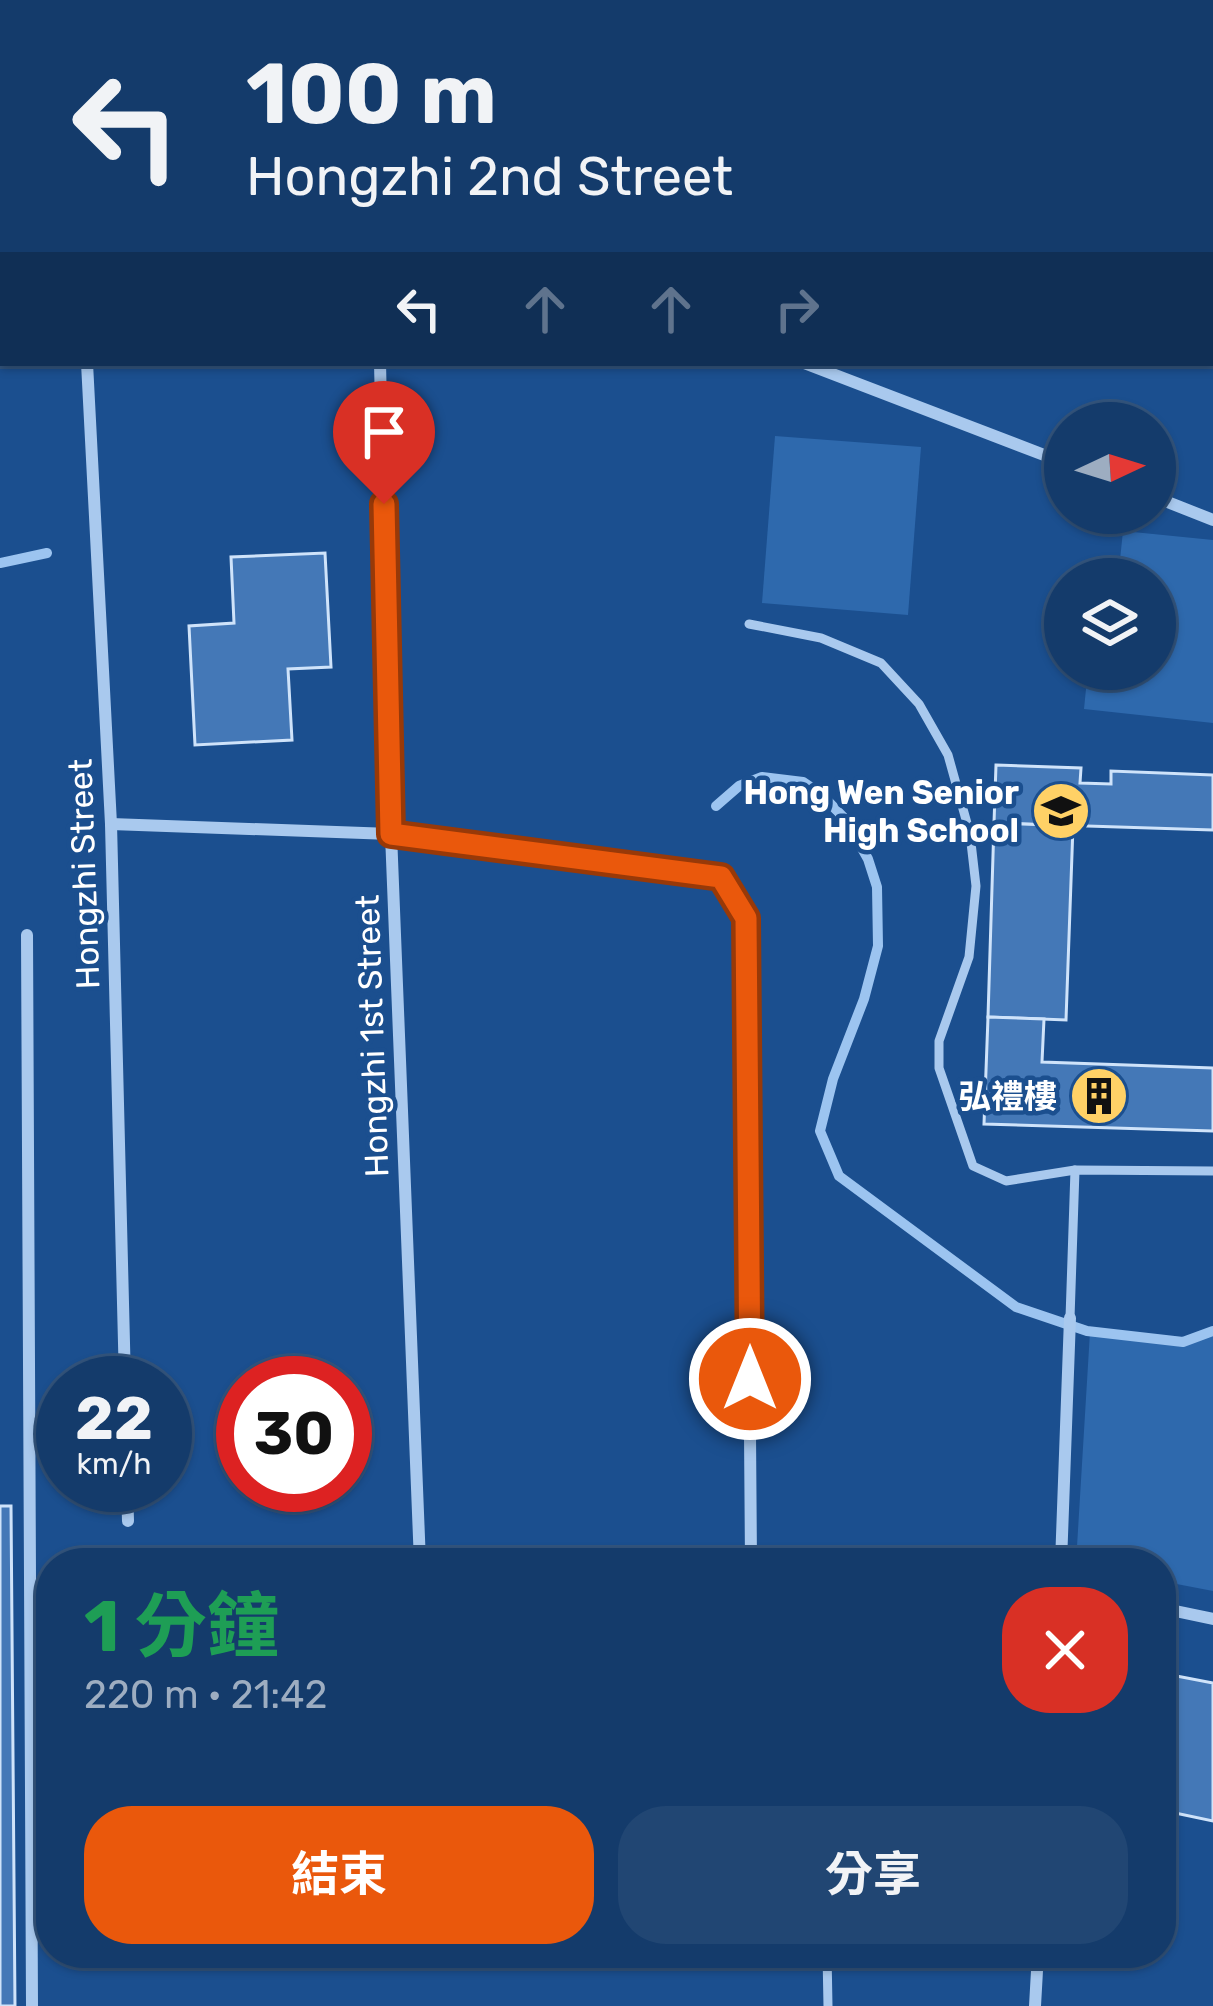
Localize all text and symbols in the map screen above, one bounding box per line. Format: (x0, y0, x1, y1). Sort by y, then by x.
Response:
text: 100 m (246, 44, 497, 144)
icon: left (48, 48, 204, 204)
text: Hongzhi 2nd Street (246, 145, 733, 209)
icon: left (386, 276, 452, 342)
icon: ahead (512, 276, 578, 342)
icon: ahead (638, 276, 704, 342)
icon: right (764, 276, 830, 342)
pin (333, 381, 435, 504)
icon: arrive (351, 399, 417, 465)
north arrow (1044, 402, 1176, 534)
map controls (1044, 402, 1176, 690)
button: layers (1044, 558, 1176, 690)
street label: Hongzhi Street (60, 758, 108, 990)
place label: Hong Wen Senior High School (743, 773, 1019, 850)
school or university icon: Hong Wen Senior High School (1030, 780, 1092, 842)
street label: Hongzhi 1st Street (348, 894, 396, 1178)
building icon: 弘禮樓 (1068, 1065, 1130, 1127)
place label: 弘禮樓 (958, 1077, 1057, 1116)
position arrow (687, 1316, 813, 1442)
speed limit sign: 30 (216, 1356, 372, 1512)
text: 22 (75, 1383, 153, 1454)
text: km/h (77, 1446, 151, 1482)
text: 1 分鐘 (84, 1584, 279, 1669)
button: close (1002, 1587, 1128, 1713)
text: 220 m · 21:42 (84, 1672, 327, 1718)
button: 結束 (84, 1806, 594, 1944)
button: 分享 (618, 1806, 1128, 1944)

